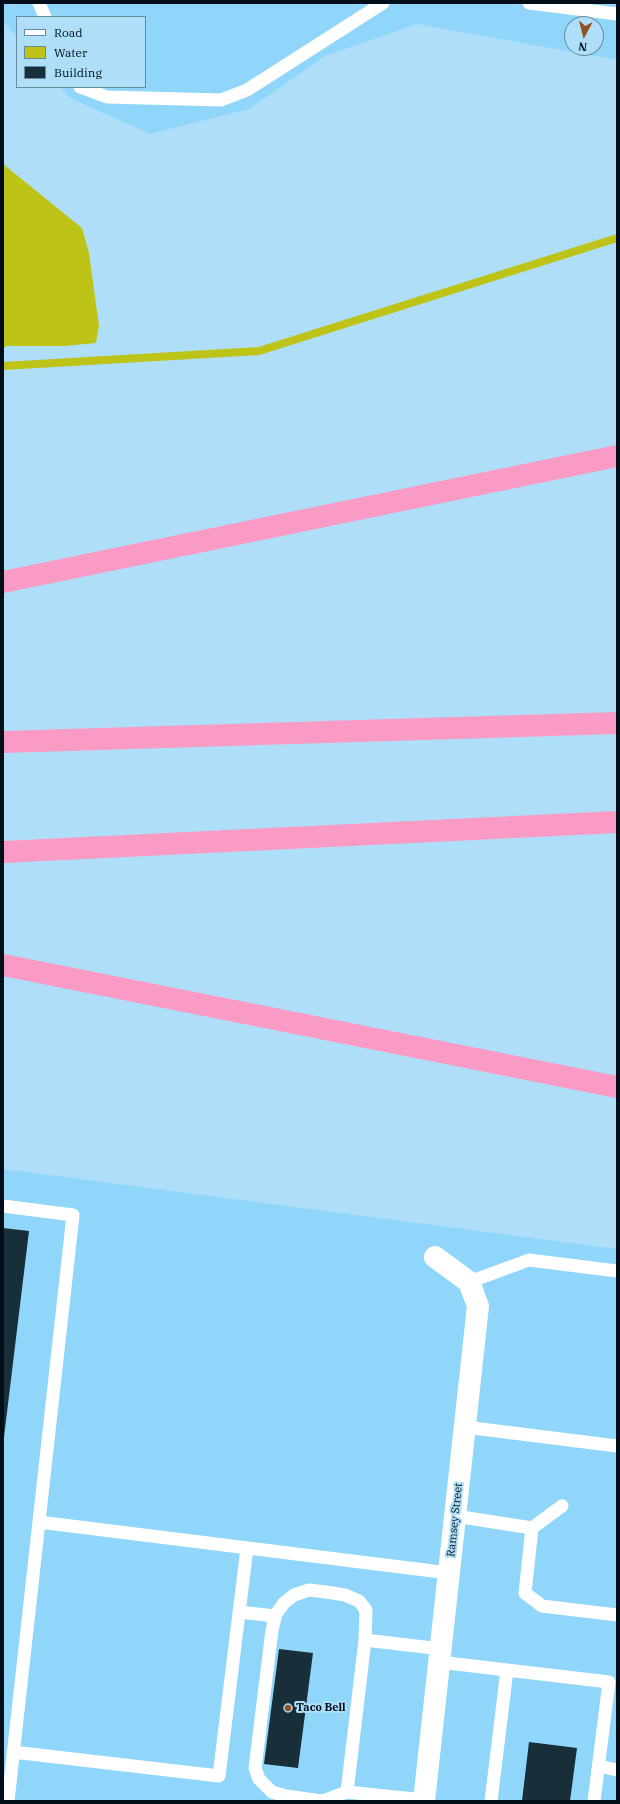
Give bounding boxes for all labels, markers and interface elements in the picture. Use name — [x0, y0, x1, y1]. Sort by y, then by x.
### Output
legend — [16, 16, 146, 88]
north arrow — [564, 16, 604, 56]
text: Road — [54, 25, 83, 40]
text: N — [577, 39, 588, 54]
text: Water — [54, 45, 87, 60]
text: Building — [54, 65, 102, 80]
street label: Ramsey Street — [445, 1482, 465, 1558]
place label: Taco Bell — [296, 1701, 346, 1715]
marker: Taco Bell — [283, 1703, 293, 1713]

